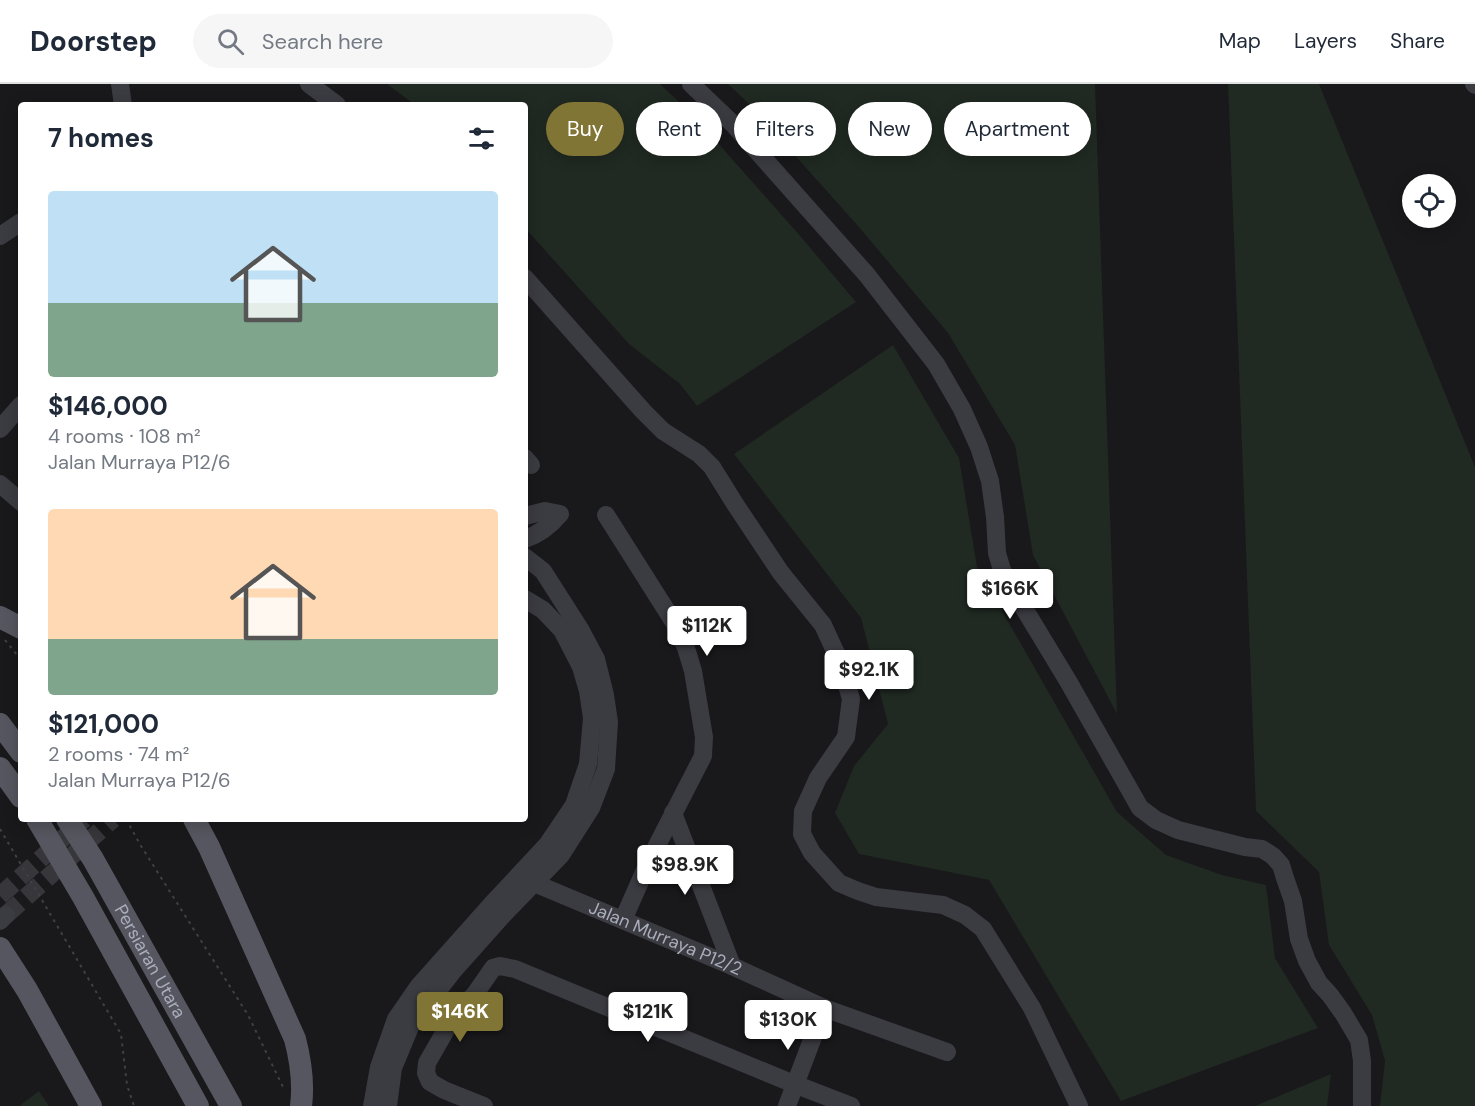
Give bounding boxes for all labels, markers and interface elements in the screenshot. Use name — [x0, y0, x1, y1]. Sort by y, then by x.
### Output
search box — [193, 14, 613, 68]
text: Doorstep — [30, 23, 157, 60]
icon: search — [214, 25, 247, 58]
text: Search here — [262, 27, 383, 56]
text: Map — [1219, 27, 1261, 55]
text: Layers — [1294, 27, 1357, 55]
text: Share — [1390, 27, 1445, 55]
chip: Buy — [546, 102, 624, 156]
chip: Rent — [636, 102, 722, 156]
chip: Filters — [734, 102, 836, 156]
chip: New — [848, 102, 932, 156]
chip: Apartment — [944, 102, 1091, 156]
text: 7 homes — [48, 121, 154, 155]
icon: filters — [465, 122, 498, 155]
map controls — [1402, 174, 1456, 228]
button: locate — [1402, 174, 1456, 228]
icon: home — [219, 230, 327, 338]
text: $146,000 — [48, 389, 168, 423]
text: 4 rooms · 108 m² — [48, 423, 200, 449]
text: Jalan Murraya P12/6 — [48, 449, 231, 475]
icon: home — [219, 548, 327, 656]
pin: $166K — [968, 569, 1052, 620]
text: $166K — [981, 575, 1039, 601]
pin: $112K — [665, 606, 749, 657]
text: $112K — [681, 612, 733, 638]
pin: $92.1K — [820, 650, 918, 701]
text: $92.1K — [839, 656, 899, 682]
text: $121,000 — [48, 707, 159, 741]
text: 2 rooms · 74 m² — [48, 741, 189, 767]
text: Jalan Murraya P12/6 — [48, 767, 231, 793]
pin: $98.9K — [636, 845, 734, 896]
text: $98.9K — [651, 851, 719, 877]
street label: Jalan Murraya P12/2 — [585, 895, 746, 981]
street label: Persiaran Utara — [109, 900, 192, 1023]
pin: $146K — [418, 992, 502, 1043]
pin: $121K — [606, 992, 690, 1043]
text: $146K — [431, 998, 489, 1024]
text: $121K — [622, 998, 674, 1024]
pin: $130K — [746, 1000, 830, 1051]
text: $130K — [759, 1006, 817, 1032]

